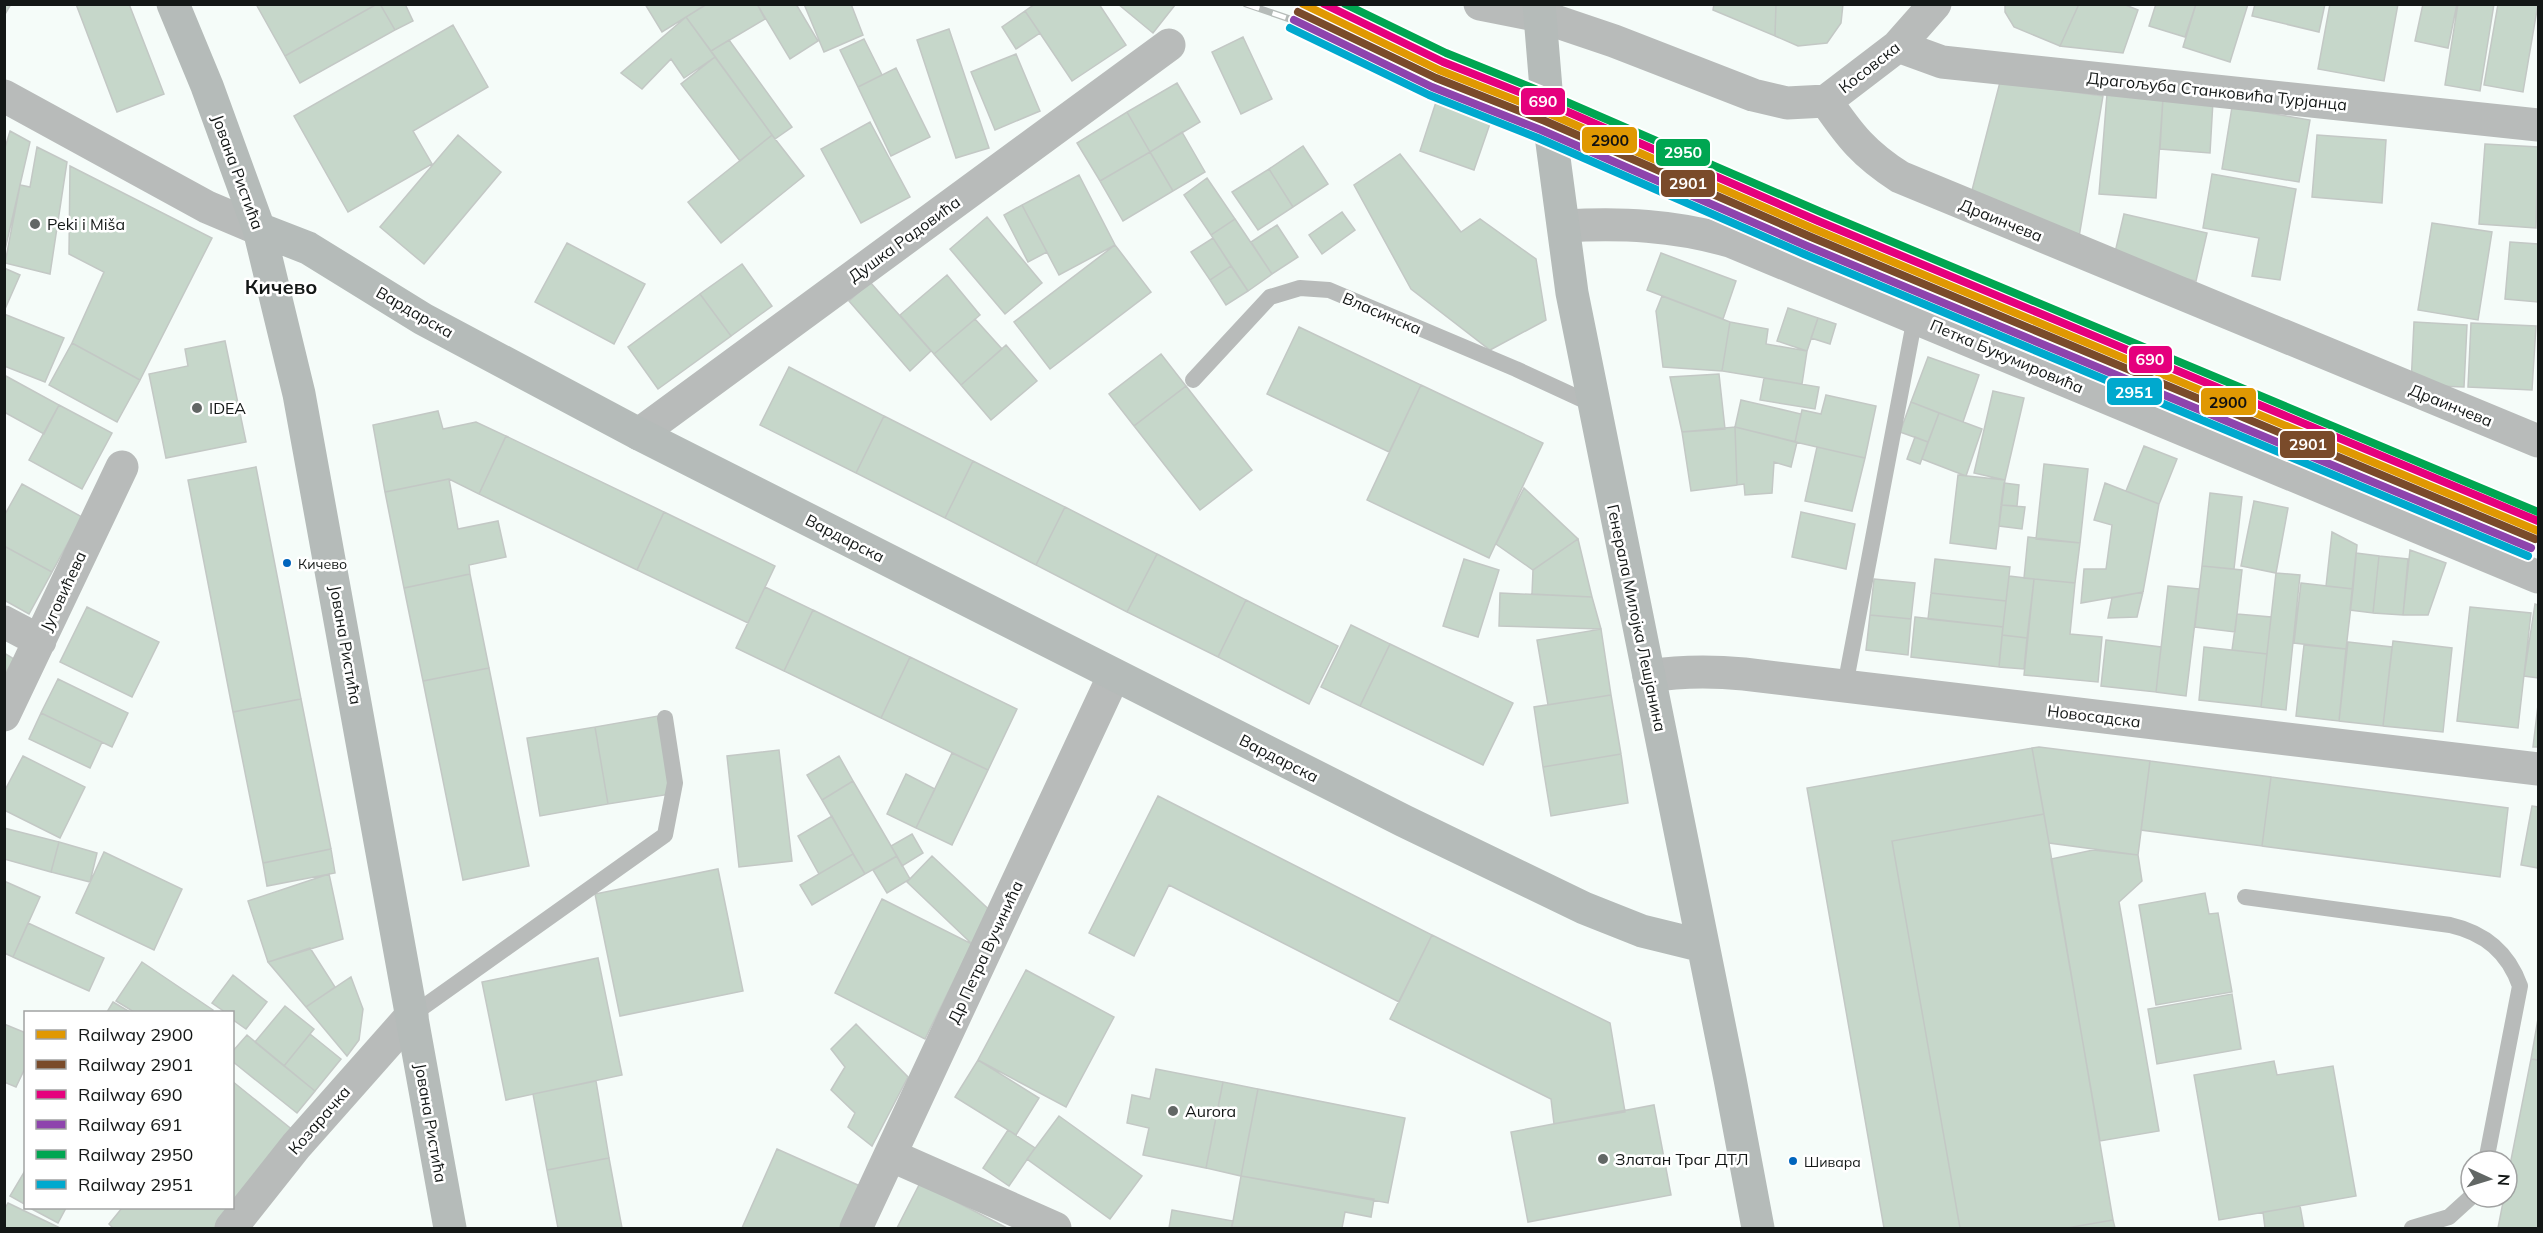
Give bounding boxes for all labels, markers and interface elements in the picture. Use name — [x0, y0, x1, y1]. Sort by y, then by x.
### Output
street label: Косовска — [1834, 37, 1904, 97]
street label: Драгољуба Станковића Турјанца — [2086, 67, 2348, 115]
line badge: 690 — [1520, 87, 1566, 116]
text: 690 — [1529, 91, 1557, 111]
street label: Јована Ристића — [208, 112, 268, 232]
line badge: 2900 — [1581, 126, 1638, 154]
text: 2900 — [1591, 130, 1629, 150]
line badge: 2950 — [1655, 138, 1711, 167]
text: 2950 — [1664, 142, 1702, 162]
line badge: 2901 — [1660, 169, 1716, 198]
text: 2901 — [1669, 173, 1707, 193]
street label: Душка Радовића — [844, 192, 964, 286]
street label: Драинчева — [1956, 194, 2046, 246]
place label: Peki i Miša — [47, 214, 125, 234]
marker: Peki i Miša — [28, 217, 42, 231]
district label: Кичево — [245, 274, 317, 299]
street label: Вардарска — [373, 282, 457, 342]
street label: Власинска — [1340, 287, 1424, 339]
street label: Петка Букумировића — [1927, 315, 2087, 397]
line badge: 690 — [2128, 345, 2173, 374]
text: 690 — [2136, 349, 2164, 369]
line badge: 2951 — [2106, 377, 2163, 406]
street label: Драинчева — [2406, 379, 2496, 431]
text: 2951 — [2115, 382, 2153, 402]
line badge: 2900 — [2200, 387, 2257, 416]
text: 2900 — [2209, 392, 2247, 412]
place label: IDEA — [209, 398, 246, 418]
marker: IDEA — [190, 401, 204, 415]
line badge: 2901 — [2279, 430, 2336, 459]
text: 2901 — [2289, 434, 2327, 454]
street label: Генерала Милојка Лешјанина — [1603, 503, 1671, 733]
street label: Вардарска — [802, 510, 888, 566]
street label: Југовићева — [36, 548, 90, 634]
place label: Кичево — [298, 555, 347, 573]
marker: Кичево — [281, 557, 293, 569]
street label: Јована Ристића — [326, 584, 366, 706]
street label: Новосадска — [2046, 700, 2142, 732]
street label: Вардарска — [1236, 730, 1322, 786]
street label: Др Петра Вучинића — [943, 877, 1027, 1027]
legend — [24, 1011, 234, 1209]
text: Railway 2900 — [78, 1023, 193, 1046]
text: Railway 2901 — [78, 1053, 193, 1076]
street label: Јована Ристића — [411, 1062, 451, 1184]
street label: Козарачка — [284, 1082, 354, 1158]
text: Railway 690 — [78, 1083, 183, 1106]
place label: Aurora — [1185, 1101, 1236, 1121]
marker: Aurora — [1166, 1104, 1180, 1118]
text: Railway 691 — [78, 1113, 183, 1136]
text: Railway 2950 — [78, 1143, 193, 1166]
place label: Златан Траг ДТЛ — [1615, 1149, 1748, 1169]
north arrow — [2459, 1149, 2519, 1209]
marker: Златан Траг ДТЛ — [1596, 1152, 1610, 1166]
place label: Шивара — [1804, 1153, 1861, 1171]
marker: Шивара — [1787, 1155, 1799, 1167]
text: Railway 2951 — [78, 1173, 193, 1196]
text: N — [2494, 1173, 2514, 1187]

